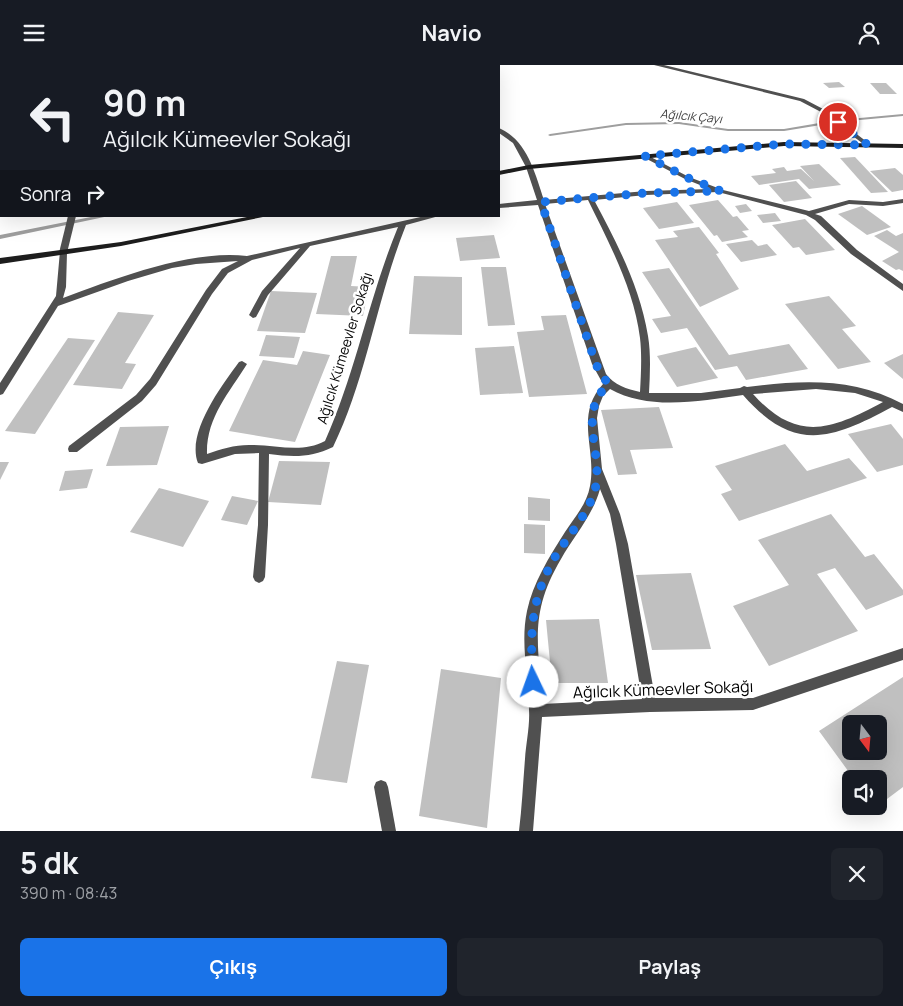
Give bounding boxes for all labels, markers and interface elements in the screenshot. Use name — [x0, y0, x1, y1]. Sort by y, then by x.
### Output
text: Navio — [422, 18, 481, 48]
icon: menu — [20, 19, 48, 47]
icon: person — [855, 19, 883, 47]
text: 90 m — [103, 79, 186, 127]
icon: left — [20, 85, 85, 150]
pin — [817, 101, 859, 143]
water label: Ağılcık Çayı — [659, 105, 724, 127]
icon: arrive — [824, 108, 852, 136]
text: Ağılcık Kümeevler Sokağı — [103, 124, 351, 154]
icon: right — [81, 180, 109, 208]
text: Sonra — [20, 181, 71, 207]
street label: Ağılcık Kümeevler Sokağı — [312, 270, 376, 426]
position arrow — [506, 655, 558, 707]
street label: Ağılcık Kümeevler Sokağı — [572, 675, 754, 703]
north arrow — [842, 715, 888, 760]
map controls — [842, 715, 887, 815]
button: sound — [842, 770, 887, 815]
text: 5 dk — [20, 842, 78, 883]
button: close — [831, 848, 883, 900]
text: 390 m · 08:43 — [20, 882, 117, 904]
button: Çıkış — [20, 938, 447, 996]
button: Paylaş — [457, 938, 883, 996]

